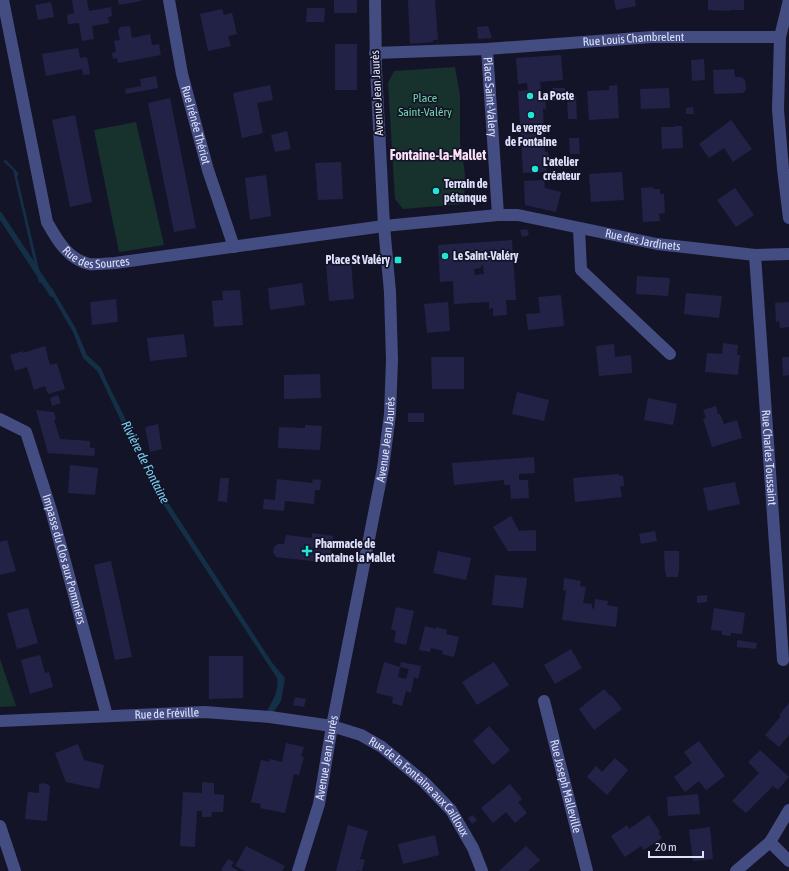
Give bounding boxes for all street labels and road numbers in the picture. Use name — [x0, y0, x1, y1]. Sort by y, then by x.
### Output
street label: Rue Louis Chambrelent — [582, 30, 685, 49]
street label: Avenue Jean Jaurès — [368, 50, 386, 136]
street label: Place Saint-Valery — [481, 56, 500, 137]
street label: Rue Irénée Thériot — [178, 84, 213, 166]
street label: Rue des Jardinets — [604, 226, 681, 254]
street label: Rue des Sources — [59, 244, 130, 271]
street label: Avenue Jean Jaurès — [373, 397, 398, 483]
street label: Rue Charles Toussaint — [759, 409, 779, 506]
street label: Impasse du Clos aux Pommiers — [39, 492, 89, 626]
street label: Rue de Fréville — [134, 705, 199, 722]
street label: Avenue Jean Jaurès — [313, 714, 341, 801]
street label: Rue de la Fontaine aux Cailloux — [366, 734, 472, 839]
street label: Rue Joseph Malleville — [547, 738, 584, 835]

